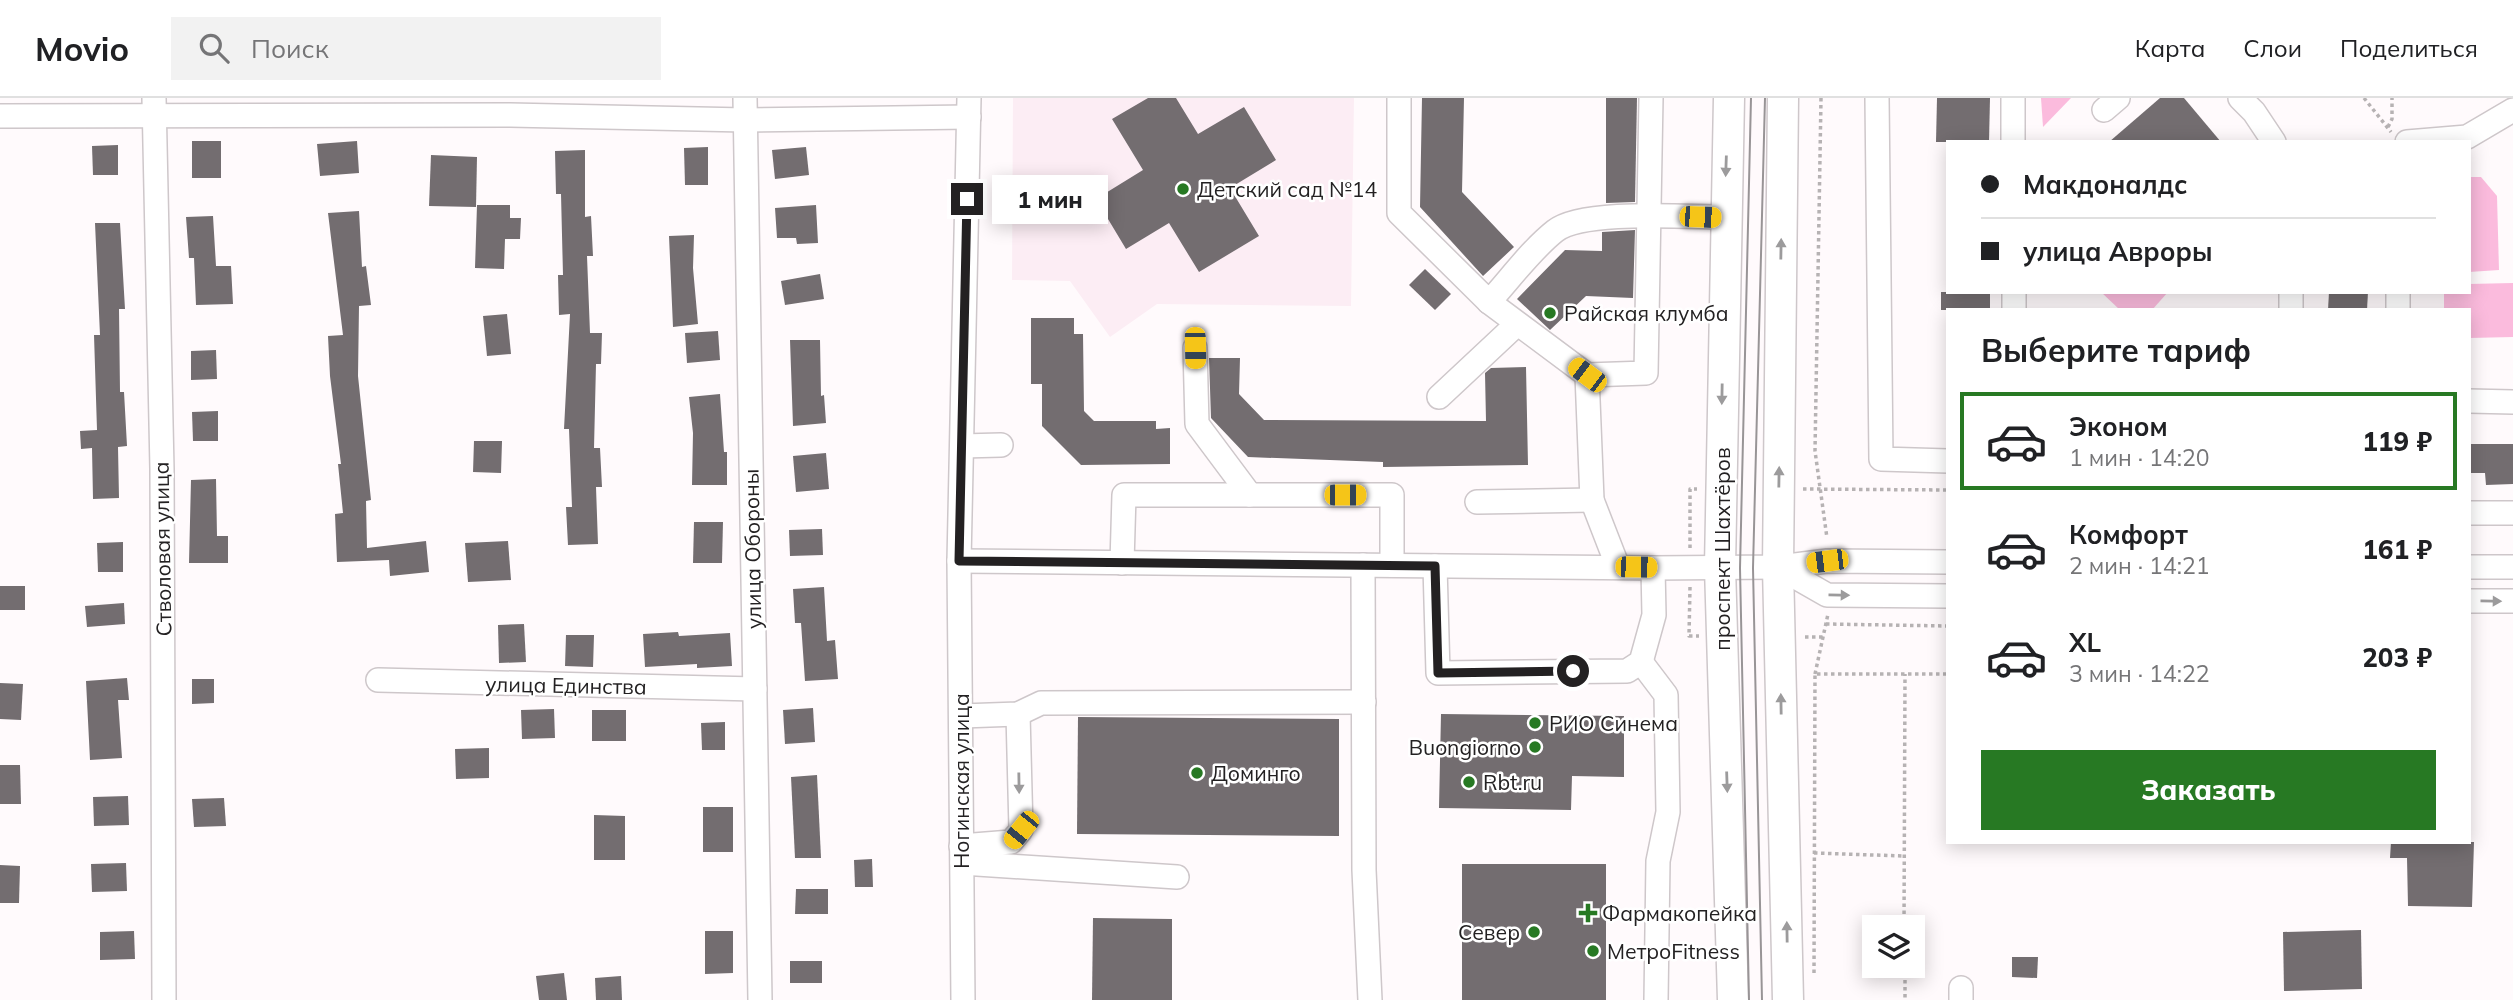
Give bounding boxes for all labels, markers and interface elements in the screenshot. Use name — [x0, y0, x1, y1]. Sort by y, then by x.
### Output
search box — [171, 17, 661, 80]
text: Movio — [35, 28, 129, 69]
icon: search — [195, 29, 233, 67]
text: Поиск — [251, 32, 329, 65]
text: Карта — [2135, 33, 2205, 63]
text: Слои — [2243, 33, 2302, 63]
text: Поделиться — [2340, 33, 2478, 63]
one-way arrow — [1721, 155, 1732, 177]
text: Макдоналдс — [2023, 168, 2187, 201]
callout: 1 мин — [992, 174, 1107, 224]
place label: Детский сад №14 — [1197, 176, 1377, 202]
marker: Детский сад №14 — [1175, 181, 1191, 197]
route end — [951, 183, 983, 215]
text: 1 мин — [1017, 185, 1083, 214]
car — [1679, 206, 1722, 228]
text: улица Авроры — [2023, 235, 2212, 268]
one-way arrow — [1775, 238, 1787, 260]
place label: Райская клумба — [1564, 300, 1729, 326]
marker: Райская клумба — [1542, 305, 1558, 321]
car — [1185, 327, 1206, 369]
text: Выберите тариф — [1981, 330, 2251, 370]
car — [1564, 354, 1611, 396]
one-way arrow — [1717, 383, 1728, 405]
icon: car — [1985, 410, 2048, 473]
text: Эконом — [2069, 410, 2168, 443]
text: 119 ₽ — [2362, 425, 2432, 458]
text: 1 мин · 14:20 — [2069, 443, 2209, 472]
street label: проспект Шахтёров — [1709, 447, 1735, 651]
street label: Стволовая улица — [147, 461, 177, 637]
one-way arrow — [1773, 466, 1784, 488]
street label: улица Обороны — [738, 469, 766, 629]
car — [1325, 485, 1367, 506]
icon: car — [1985, 518, 2048, 581]
text: Комфорт — [2069, 518, 2188, 551]
text: 161 ₽ — [2362, 533, 2432, 566]
car — [1805, 548, 1850, 574]
text: 2 мин · 14:21 — [2069, 551, 2209, 580]
car — [1615, 556, 1658, 578]
one-way arrow — [1828, 589, 1850, 601]
one-way arrow — [2480, 595, 2502, 607]
icon: car — [1985, 626, 2048, 689]
text: XL — [2069, 626, 2101, 659]
text: 203 ₽ — [2362, 641, 2432, 674]
route start — [1557, 655, 1589, 687]
text: 3 мин · 14:22 — [2069, 659, 2209, 688]
street label: улица Единства — [485, 671, 647, 699]
street label: Ногинская улица — [948, 693, 974, 869]
one-way arrow — [1775, 693, 1787, 715]
place label: РИО Синема — [1549, 710, 1678, 736]
marker: РИО Синема — [1527, 715, 1543, 731]
place label: Buongiorno — [1409, 734, 1521, 760]
marker: Buongiorno — [1527, 739, 1543, 755]
button: Заказать — [1981, 750, 2436, 830]
place label: Доминго — [1211, 760, 1301, 786]
marker: Доминго — [1189, 765, 1205, 781]
place label: Rbt.ru — [1483, 769, 1542, 795]
one-way arrow — [1014, 772, 1025, 794]
one-way arrow — [1721, 772, 1732, 794]
marker: Rbt.ru — [1461, 774, 1477, 790]
car — [1000, 807, 1043, 853]
place label: Фармакопейка — [1602, 900, 1757, 926]
marker: Фармакопейка — [1580, 905, 1596, 921]
map controls — [1862, 915, 1925, 978]
button: layers — [1862, 915, 1925, 978]
place label: Север — [1458, 919, 1520, 945]
one-way arrow — [1781, 921, 1792, 943]
marker: Север — [1526, 924, 1542, 940]
place label: МетроFitness — [1607, 938, 1740, 964]
marker: МетроFitness — [1585, 943, 1601, 959]

